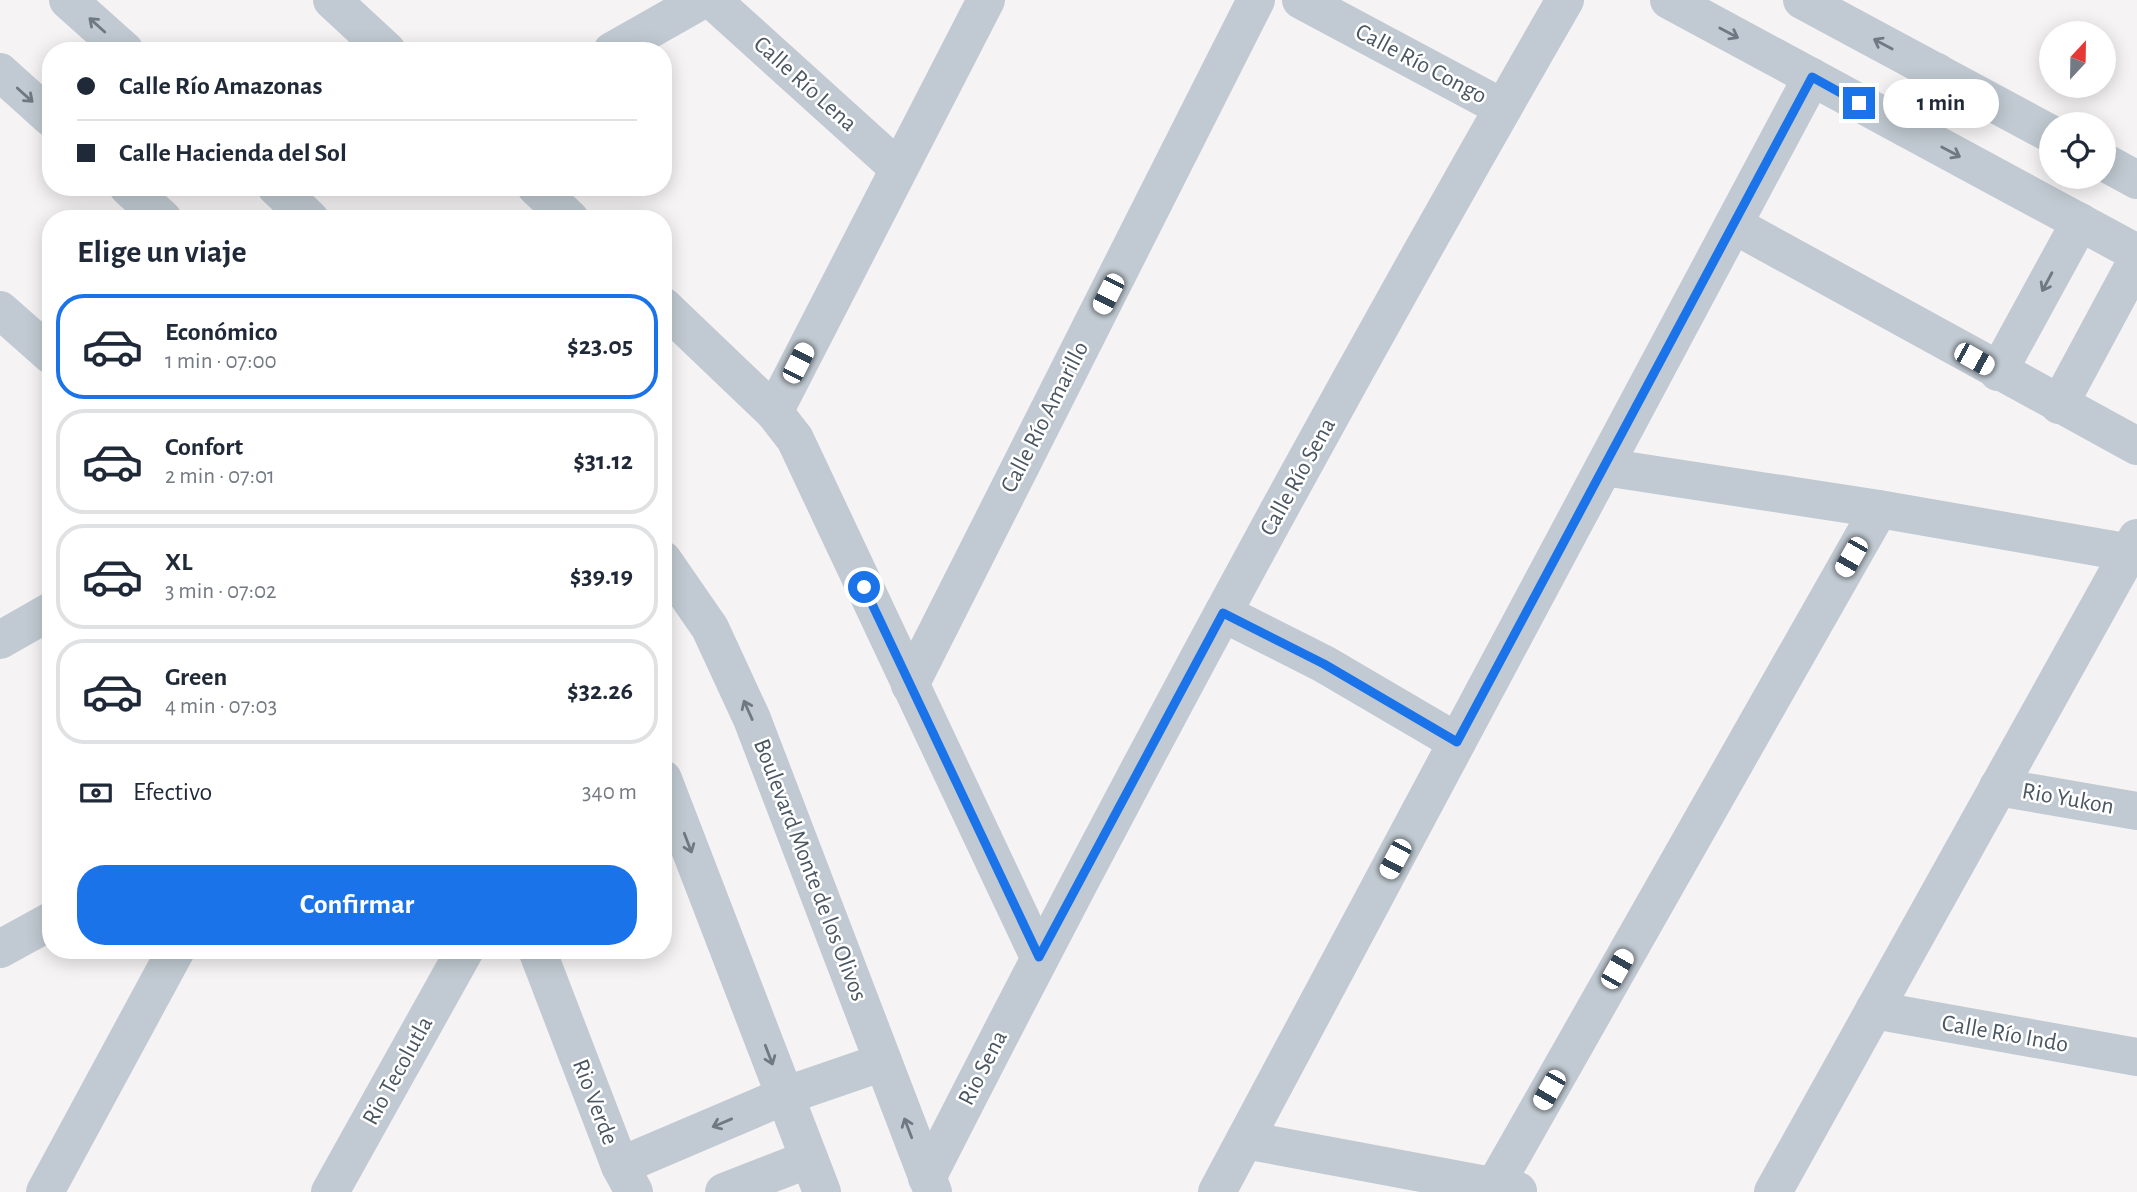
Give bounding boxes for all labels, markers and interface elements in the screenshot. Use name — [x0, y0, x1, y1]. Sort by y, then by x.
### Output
one-way arrow — [88, 18, 106, 34]
street label: Calle Río Congo — [1351, 19, 1491, 109]
north arrow — [2039, 21, 2116, 98]
map controls — [2039, 21, 2116, 189]
one-way arrow — [1718, 26, 1739, 40]
street label: Calle Río Lena — [749, 32, 861, 136]
one-way arrow — [1873, 37, 1894, 50]
text: Calle Río Amazonas — [119, 73, 322, 99]
callout: 1 min — [1884, 78, 1999, 128]
one-way arrow — [16, 87, 34, 103]
route end — [1843, 87, 1875, 119]
text: 1 min — [1917, 92, 1965, 115]
button: locate — [2039, 112, 2116, 189]
text: Calle Hacienda del Sol — [119, 140, 347, 166]
one-way arrow — [1940, 145, 1960, 159]
text: Elige un viaje — [77, 236, 247, 268]
car — [1090, 271, 1127, 317]
one-way arrow — [2040, 271, 2053, 292]
icon: car — [81, 315, 144, 378]
text: Económico — [165, 319, 278, 345]
text: $23.05 — [567, 333, 633, 359]
street label: Calle Río Amarillo — [997, 338, 1093, 496]
car — [780, 340, 817, 386]
car — [1951, 340, 1998, 378]
text: 1 min · 07:00 — [165, 350, 277, 373]
street label: Calle Río Sena — [1256, 414, 1340, 540]
icon: car — [81, 430, 144, 493]
text: Confort — [165, 434, 243, 460]
text: $31.12 — [573, 448, 633, 474]
text: 2 min · 07:01 — [165, 465, 275, 488]
car — [1832, 534, 1871, 580]
icon: car — [81, 545, 144, 608]
text: XL — [165, 549, 192, 575]
text: $39.19 — [570, 563, 633, 589]
route start — [848, 571, 880, 603]
text: 3 min · 07:02 — [165, 580, 277, 603]
icon: car — [81, 660, 144, 723]
text: Green — [165, 664, 227, 690]
text: $32.26 — [567, 678, 633, 704]
text: 4 min · 07:03 — [165, 695, 277, 718]
one-way arrow — [741, 700, 754, 721]
street label: Boulevard Monte de los Olivos — [749, 736, 871, 1004]
icon: cash — [77, 774, 115, 812]
text: Efectivo — [133, 779, 212, 805]
street label: Rio Yukon — [2020, 779, 2116, 819]
text: 340 m — [582, 781, 637, 804]
one-way arrow — [682, 831, 695, 853]
car — [1376, 836, 1415, 882]
button: Confirmar — [77, 865, 637, 945]
car — [1598, 946, 1637, 992]
street label: Calle Río Indo — [1940, 1011, 2070, 1057]
street label: Rio Tecolutla — [358, 1013, 438, 1129]
street label: Rio Sena — [954, 1027, 1012, 1109]
one-way arrow — [763, 1044, 776, 1066]
street label: Rio Verde — [568, 1056, 622, 1148]
car — [1530, 1067, 1569, 1113]
one-way arrow — [711, 1117, 733, 1130]
one-way arrow — [901, 1118, 914, 1140]

